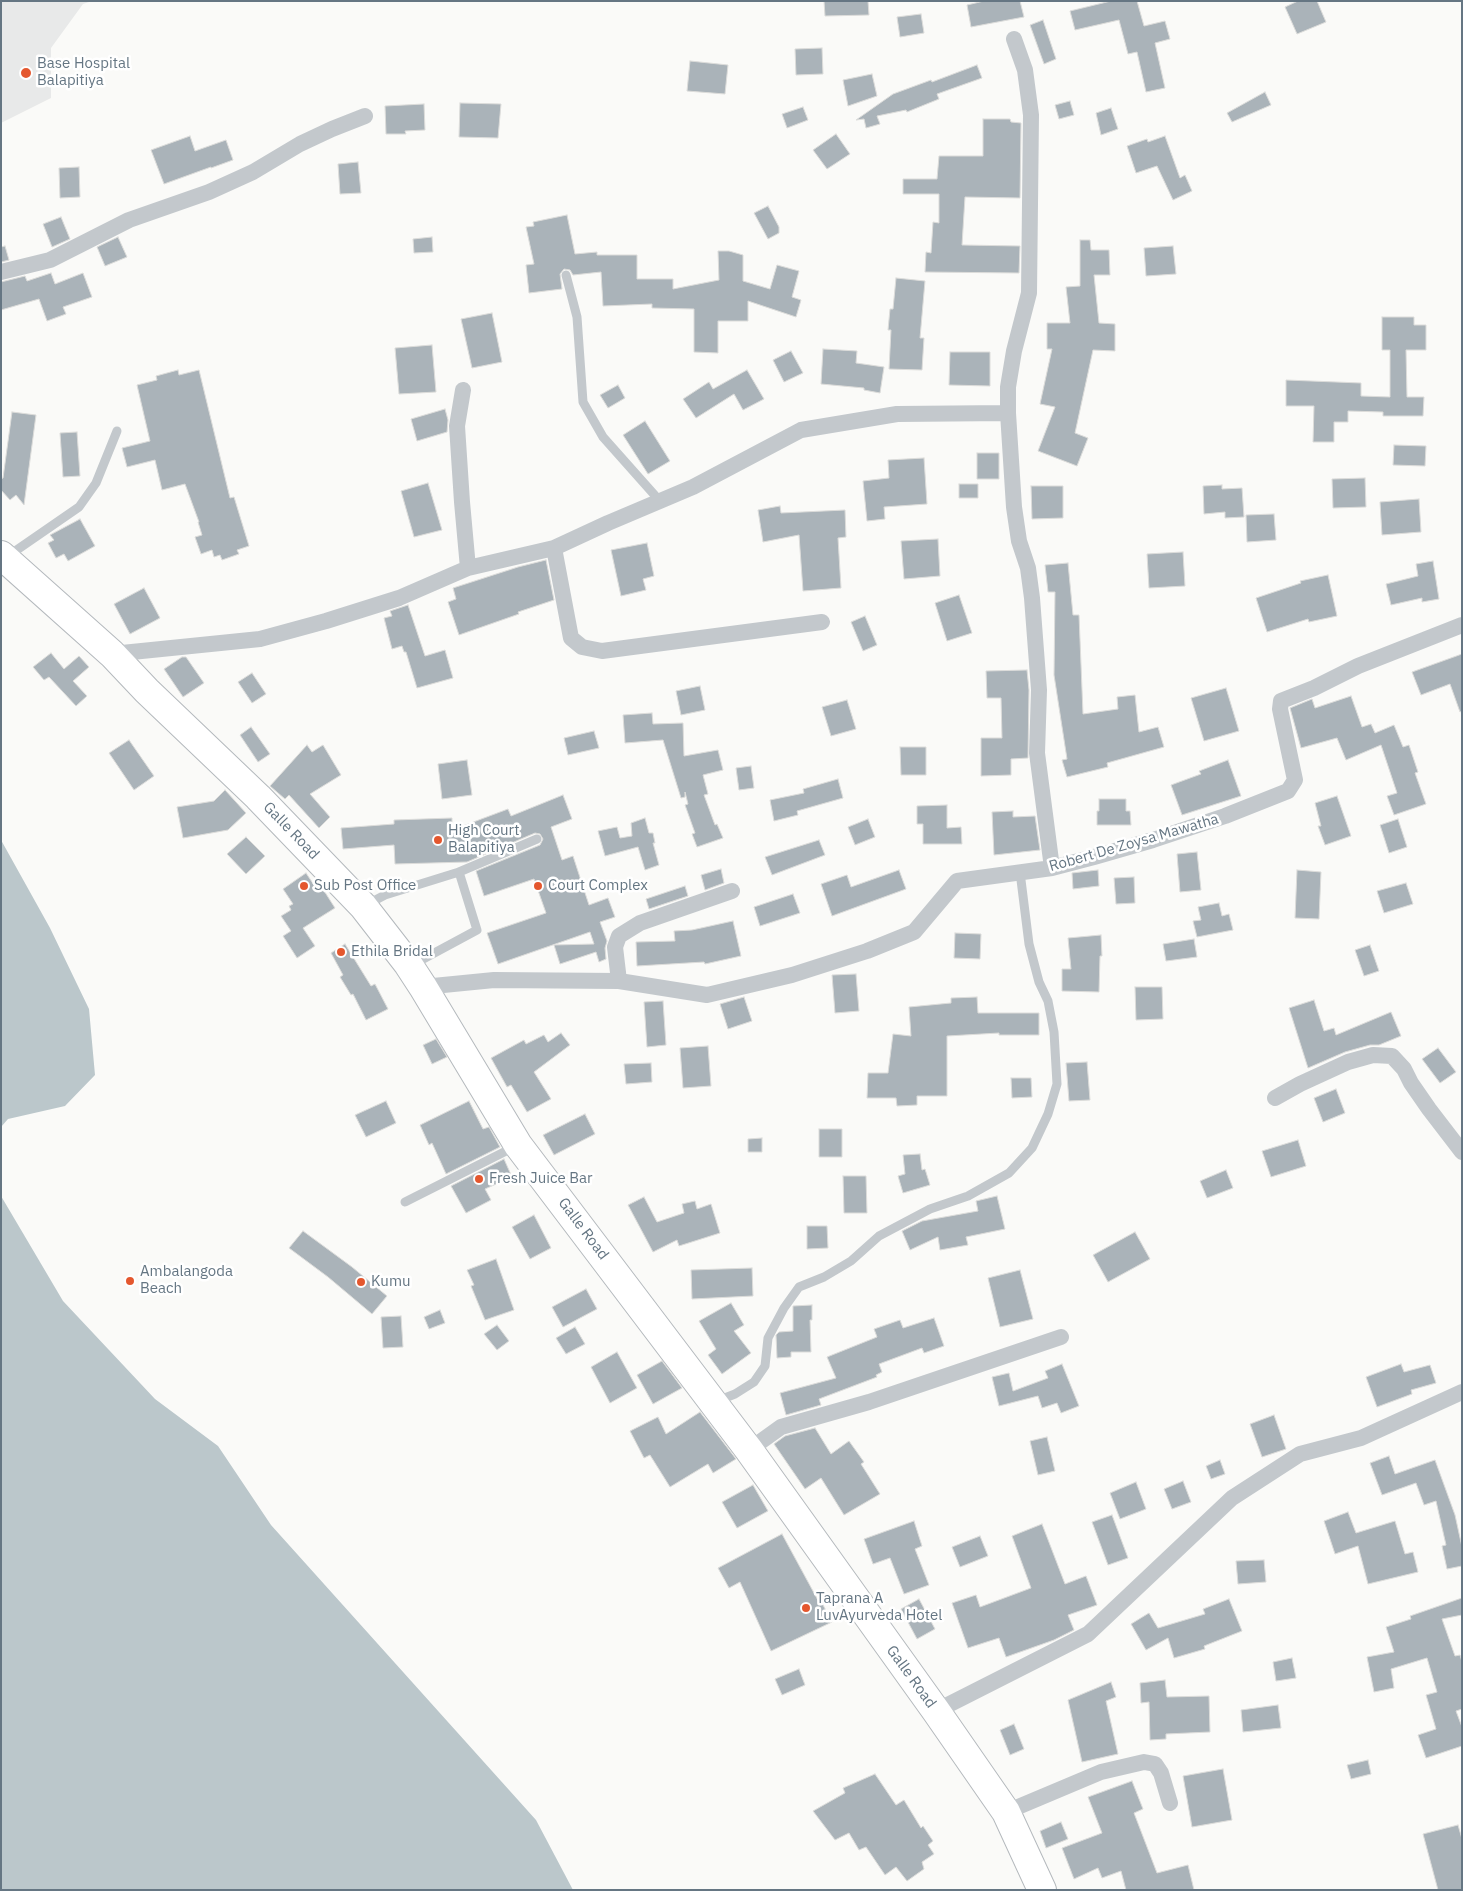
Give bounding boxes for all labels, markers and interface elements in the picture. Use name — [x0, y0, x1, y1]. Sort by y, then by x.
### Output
place label: Base Hospital Balapitiya — [37, 55, 130, 90]
marker: Base Hospital Balapitiya — [19, 66, 33, 80]
street label: Galle Road — [259, 799, 323, 863]
street label: Robert De Zoysa Mawatha — [1047, 810, 1221, 876]
place label: High Court Balapitiya — [448, 822, 519, 857]
marker: High Court Balapitiya — [432, 834, 444, 846]
place label: Sub Post Office — [314, 877, 416, 895]
place label: Court Complex — [548, 877, 648, 895]
marker: Sub Post Office — [298, 880, 310, 892]
marker: Court Complex — [532, 880, 544, 892]
place label: Ethila Bridal — [351, 943, 433, 961]
marker: Ethila Bridal — [335, 946, 347, 958]
place label: Fresh Juice Bar — [489, 1170, 593, 1188]
marker: Fresh Juice Bar — [473, 1173, 485, 1185]
street label: Galle Road — [554, 1195, 612, 1263]
place label: Ambalangoda Beach — [140, 1263, 233, 1298]
place label: Kumu — [371, 1273, 410, 1291]
marker: Ambalangoda Beach — [124, 1275, 136, 1287]
marker: Kumu — [355, 1276, 367, 1288]
place label: Taprana A LuvAyurveda Hotel — [816, 1590, 942, 1625]
marker: Taprana A LuvAyurveda Hotel — [800, 1602, 812, 1614]
street label: Galle Road — [882, 1642, 940, 1712]

